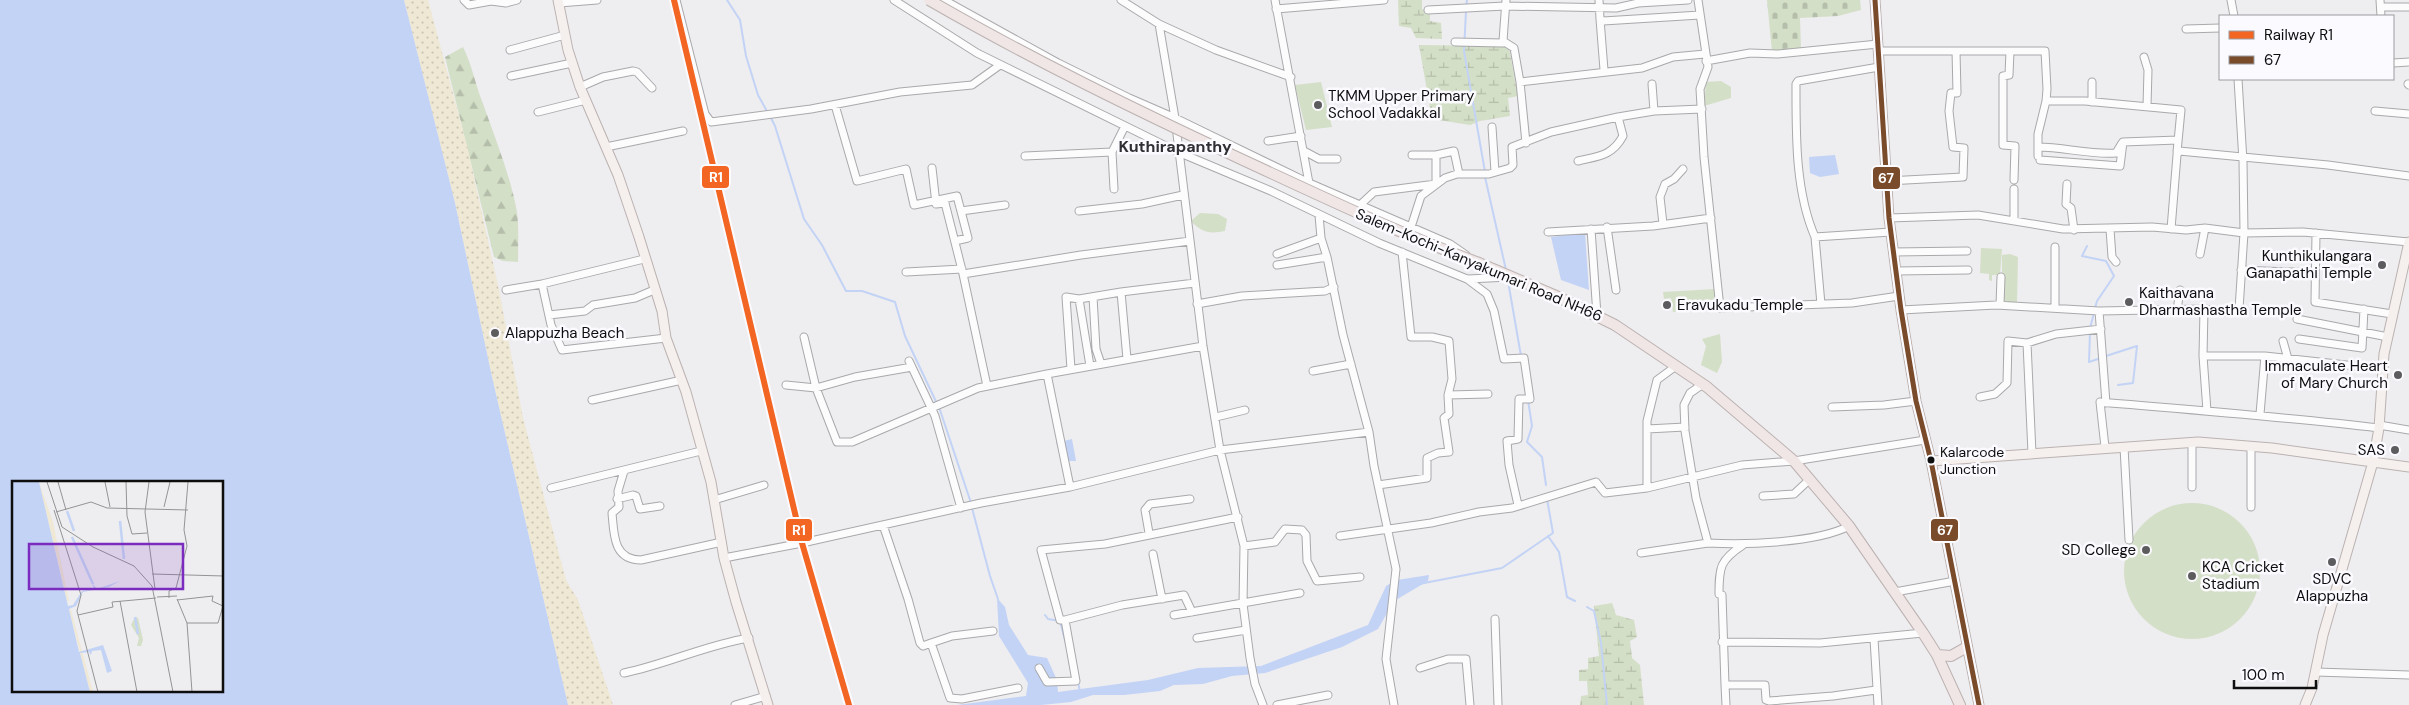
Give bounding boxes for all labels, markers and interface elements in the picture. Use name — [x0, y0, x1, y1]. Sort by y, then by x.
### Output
legend — [2219, 15, 2394, 80]
text: Railway R1 — [2264, 25, 2333, 45]
text: 67 — [2264, 50, 2281, 70]
place label: TKMM Upper Primary School Vadakkal — [1328, 86, 1475, 123]
marker: TKMM Upper Primary School Vadakkal — [1312, 99, 1324, 111]
district label: Kuthirapanthy — [1118, 136, 1232, 157]
line badge: R1 — [701, 165, 730, 189]
line badge: 67 — [1872, 166, 1901, 190]
text: R1 — [709, 168, 723, 186]
text: 67 — [1878, 169, 1895, 187]
street label: Salem-Kochi-Kanyakumari Road NH66 — [1352, 204, 1606, 326]
place label: Kunthikulangara Ganapathi Temple — [2246, 246, 2372, 283]
marker: Kunthikulangara Ganapathi Temple — [2376, 259, 2388, 271]
place label: Kaithavana Dharmashastha Temple — [2139, 283, 2302, 320]
place label: Eravukadu Temple — [1677, 295, 1803, 315]
marker: Kaithavana Dharmashastha Temple — [2123, 296, 2135, 308]
marker: Eravukadu Temple — [1661, 299, 1673, 311]
place label: Alappuzha Beach — [505, 323, 624, 343]
marker: Alappuzha Beach — [489, 327, 501, 339]
place label: Immaculate Heart of Mary Church — [2265, 356, 2388, 393]
marker: Immaculate Heart of Mary Church — [2392, 369, 2404, 381]
place label: SAS — [2358, 440, 2385, 460]
place label: Kalarcode Junction — [1940, 443, 2004, 478]
marker: SAS — [2389, 444, 2401, 456]
marker: Kalarcode Junction — [1926, 455, 1936, 465]
inset map — [12, 481, 224, 692]
line badge: R1 — [785, 518, 813, 542]
line badge: 67 — [1930, 518, 1959, 542]
text: R1 — [792, 521, 806, 539]
text: 67 — [1937, 521, 1954, 539]
place label: SD College — [2062, 540, 2136, 560]
marker: SD College — [2140, 544, 2152, 556]
marker: SDVC Alappuzha — [2326, 556, 2338, 568]
place label: KCA Cricket Stadium — [2202, 557, 2284, 594]
place label: SDVC Alappuzha — [2296, 569, 2368, 606]
marker: KCA Cricket Stadium — [2186, 570, 2198, 582]
scale bar — [2234, 658, 2316, 690]
text: 100 m — [2242, 665, 2285, 685]

